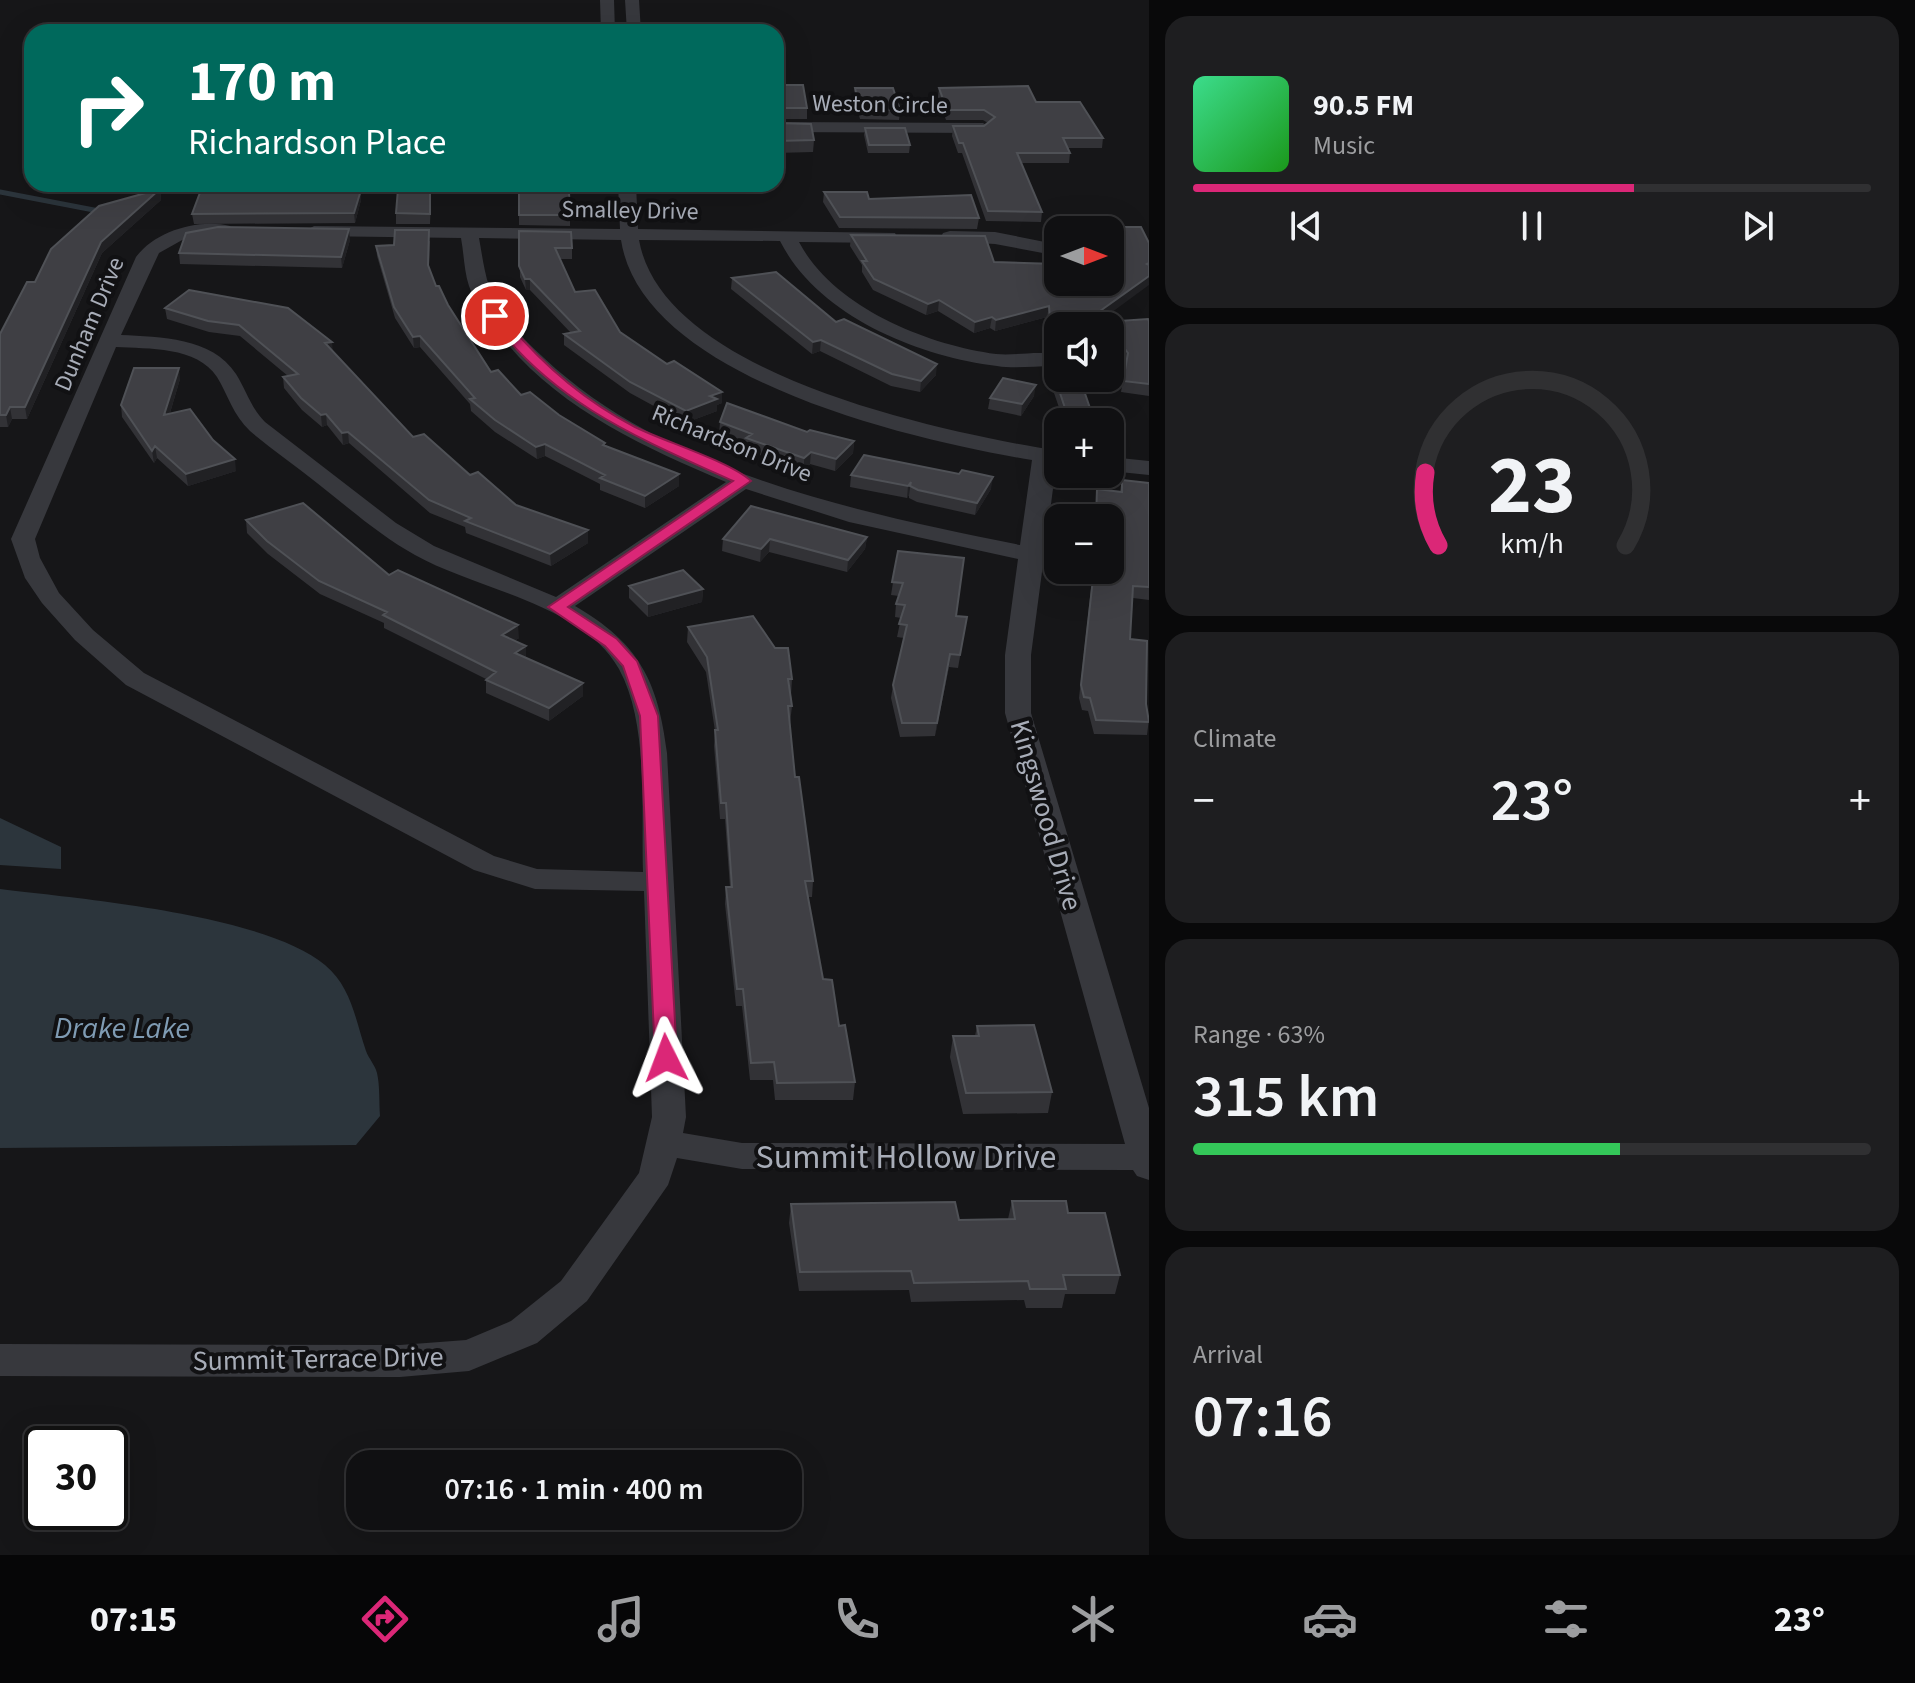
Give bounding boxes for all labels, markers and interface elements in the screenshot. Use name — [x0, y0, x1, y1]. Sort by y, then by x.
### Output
text: 170 m — [188, 43, 336, 122]
icon: right — [56, 56, 160, 160]
text: 90.5 FM — [1313, 84, 1414, 127]
street label: Weston Circle — [812, 86, 948, 123]
text: Richardson Place — [188, 117, 446, 168]
text: Music — [1313, 127, 1375, 164]
street label: Smalley Drive — [561, 192, 699, 229]
icon: previous — [1284, 204, 1328, 248]
icon: pause — [1510, 204, 1554, 248]
icon: next — [1736, 204, 1780, 248]
north arrow — [1044, 216, 1124, 296]
map controls — [1044, 216, 1124, 584]
street label: Dunham Drive — [45, 252, 133, 397]
pin — [461, 282, 529, 350]
icon: arrive — [473, 294, 517, 338]
button: sound — [1044, 312, 1124, 392]
street label: Richardson Drive — [646, 395, 817, 492]
button: + — [1044, 408, 1124, 488]
text: 23 — [1488, 426, 1576, 544]
button: − — [1044, 504, 1124, 584]
text: km/h — [1500, 524, 1564, 564]
street label: Kingswood Drive — [1000, 715, 1092, 915]
text: Climate — [1193, 720, 1277, 757]
text: 23° — [1491, 759, 1573, 844]
text: − — [1193, 770, 1215, 833]
text: + — [1849, 770, 1871, 833]
water label: Drake Lake — [54, 1007, 190, 1050]
position arrow — [624, 1016, 708, 1100]
text: Range · 63% — [1193, 1016, 1325, 1053]
text: 315 km — [1193, 1055, 1379, 1140]
street label: Summit Hollow Drive — [756, 1133, 1056, 1182]
text: Arrival — [1193, 1336, 1263, 1373]
street label: Summit Terrace Drive — [192, 1337, 444, 1381]
text: 07:16 — [1193, 1375, 1333, 1460]
speed limit sign: 30 — [24, 1426, 128, 1530]
text: 07:16 · 1 min · 400 m — [444, 1468, 704, 1511]
icon: directions — [357, 1591, 413, 1647]
icon: music — [593, 1591, 649, 1647]
icon: phone — [829, 1591, 885, 1647]
icon: climate — [1065, 1591, 1121, 1647]
icon: car — [1302, 1591, 1358, 1647]
icon: filters — [1538, 1591, 1594, 1647]
text: 07:15 — [90, 1594, 177, 1645]
text: 23° — [1774, 1594, 1825, 1645]

